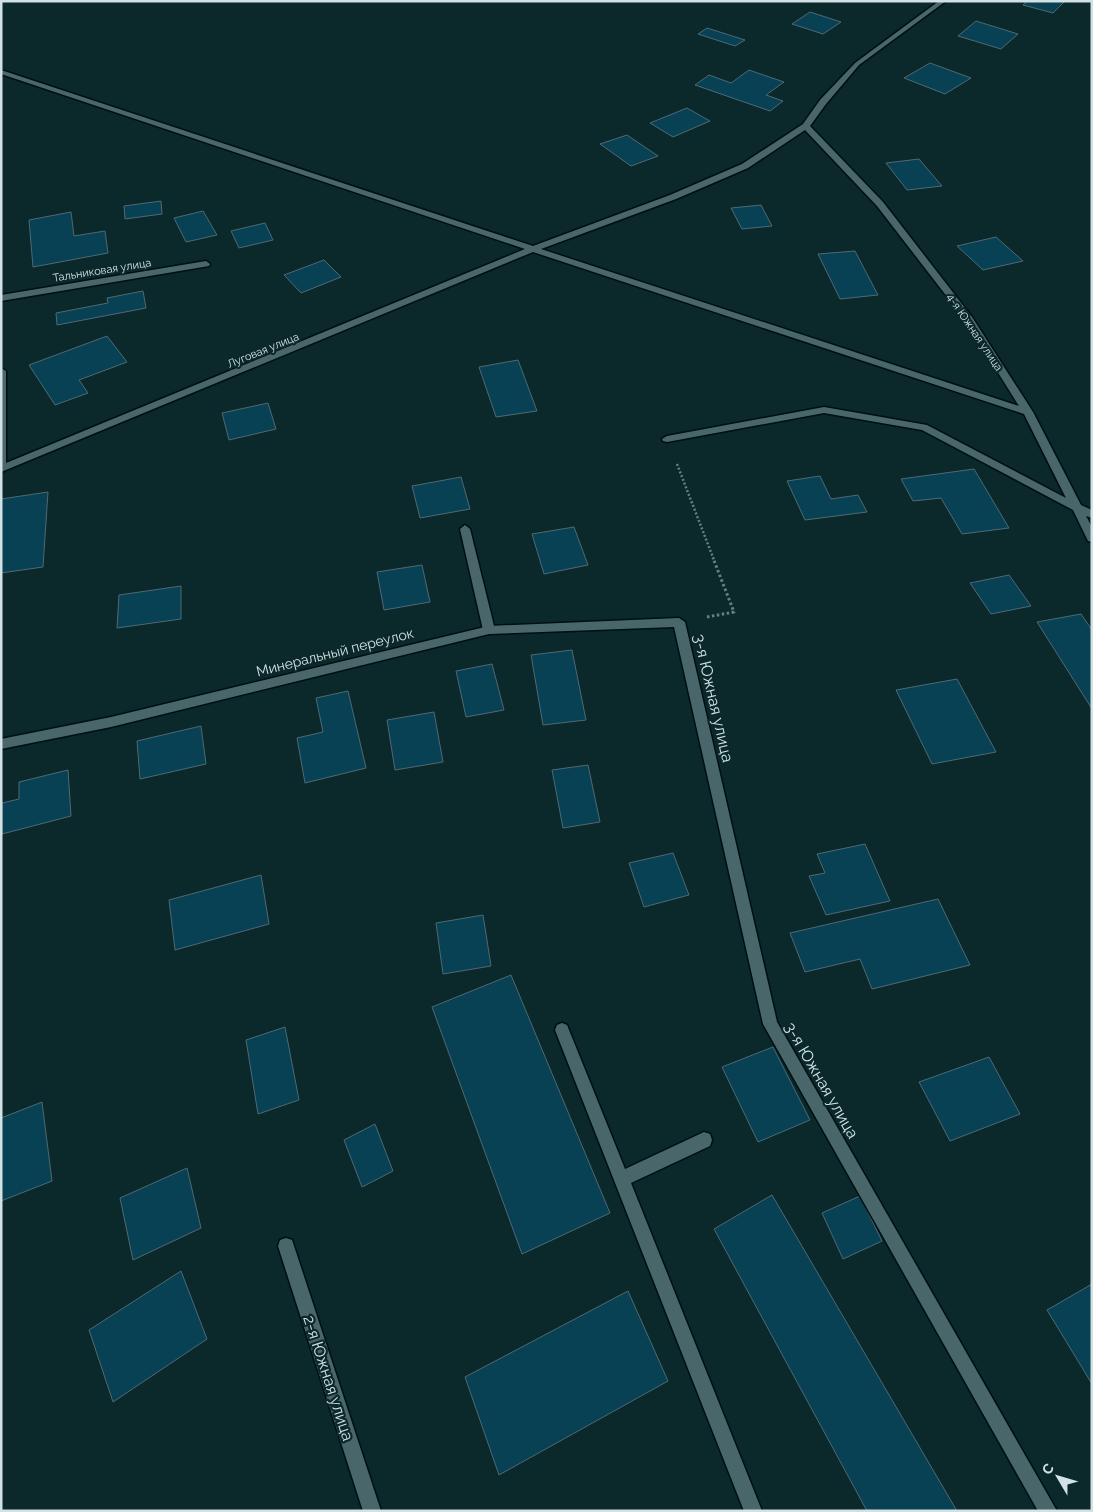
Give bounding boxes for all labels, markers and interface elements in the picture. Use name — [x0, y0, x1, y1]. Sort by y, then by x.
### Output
street label: Тальниковая улица — [52, 256, 152, 285]
street label: 4-я Южная улица — [944, 291, 1005, 373]
street label: Луговая улица — [225, 330, 301, 371]
street label: Минеральный переулок — [255, 625, 415, 679]
street label: 3-я Южная улица — [689, 632, 738, 764]
street label: 3-я Южная улица — [781, 1019, 863, 1142]
street label: 2-я Южная улица — [299, 1313, 358, 1443]
north arrow — [1033, 1452, 1083, 1502]
text: С — [1038, 1460, 1057, 1478]

